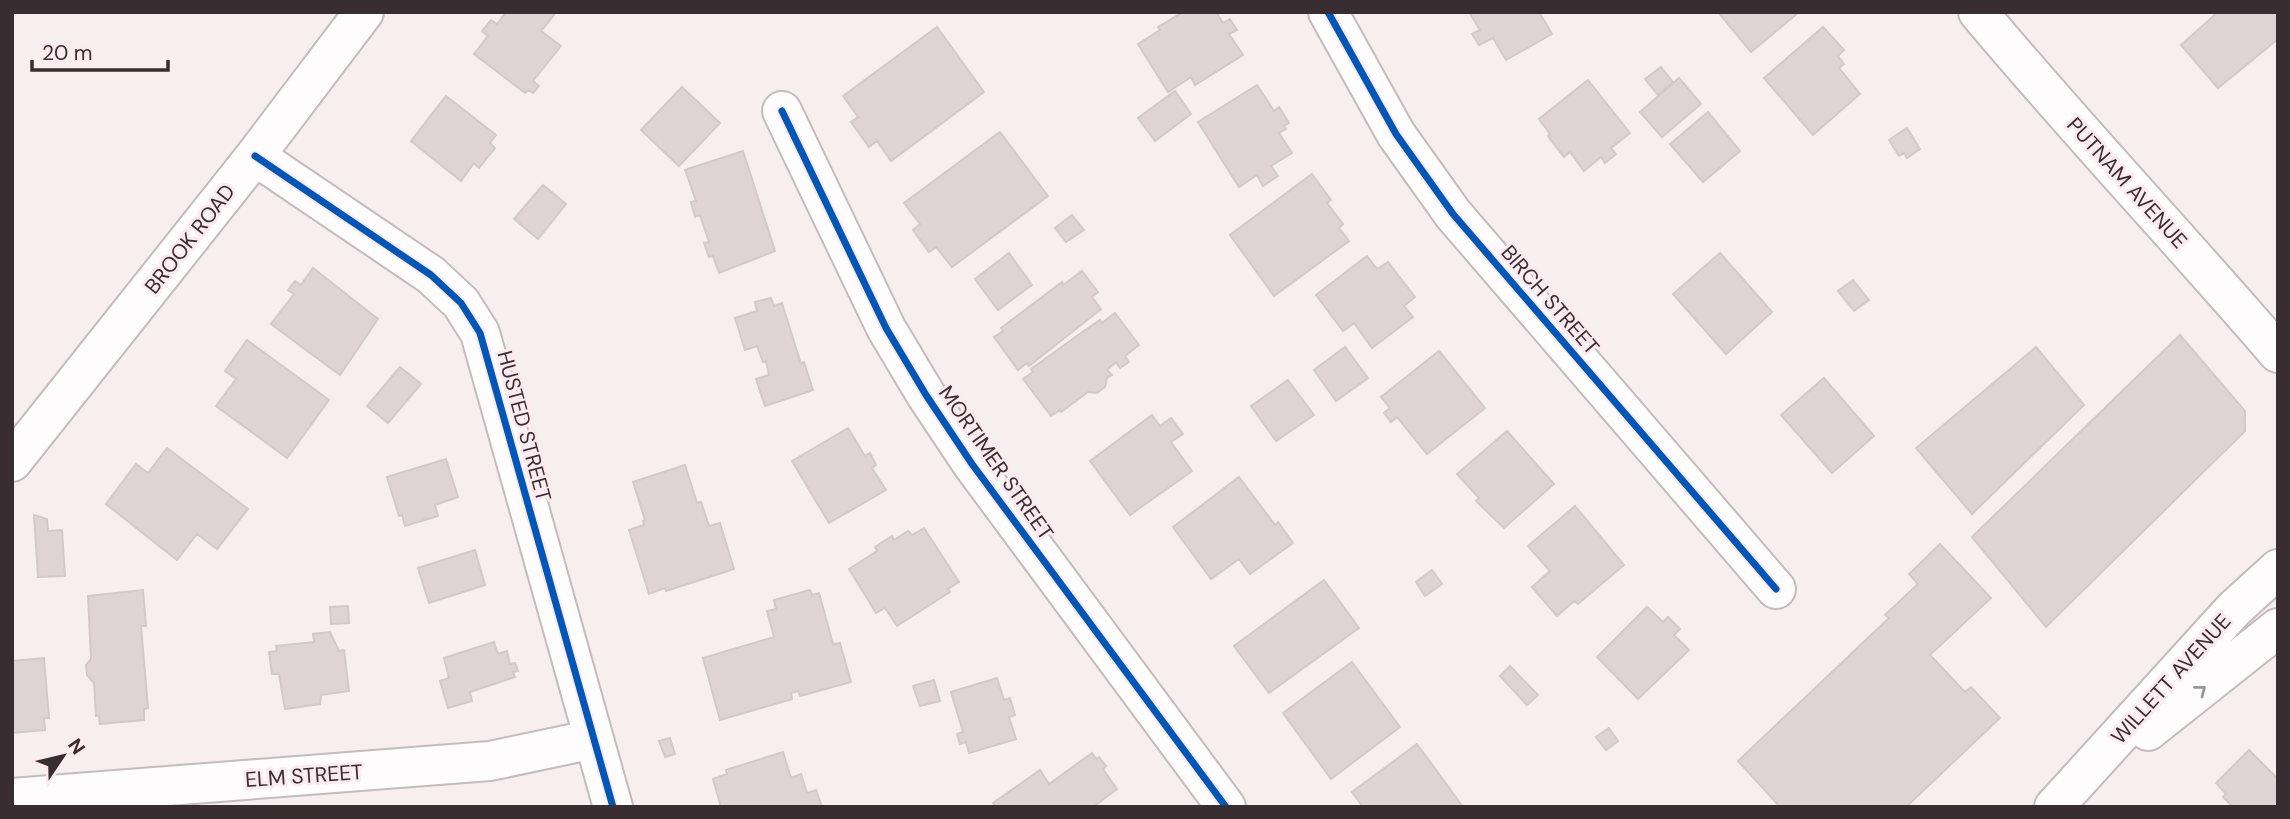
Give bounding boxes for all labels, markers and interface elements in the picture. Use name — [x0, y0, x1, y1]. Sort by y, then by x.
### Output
scale bar — [32, 28, 168, 72]
text: 20 m — [42, 39, 93, 67]
street label: PUTNAM AVENUE — [2061, 111, 2193, 255]
street label: BROOK ROAD — [138, 179, 242, 299]
street label: BIRCH STREET — [1495, 239, 1606, 361]
street label: HUSTED STREET — [490, 347, 558, 505]
street label: MORTIMER STREET — [932, 380, 1060, 546]
street label: WILLETT AVENUE — [2105, 608, 2237, 750]
one-way arrow — [2193, 686, 2205, 699]
north arrow — [28, 721, 98, 791]
text: N — [62, 734, 91, 759]
street label: ELM STREET — [244, 758, 364, 794]

